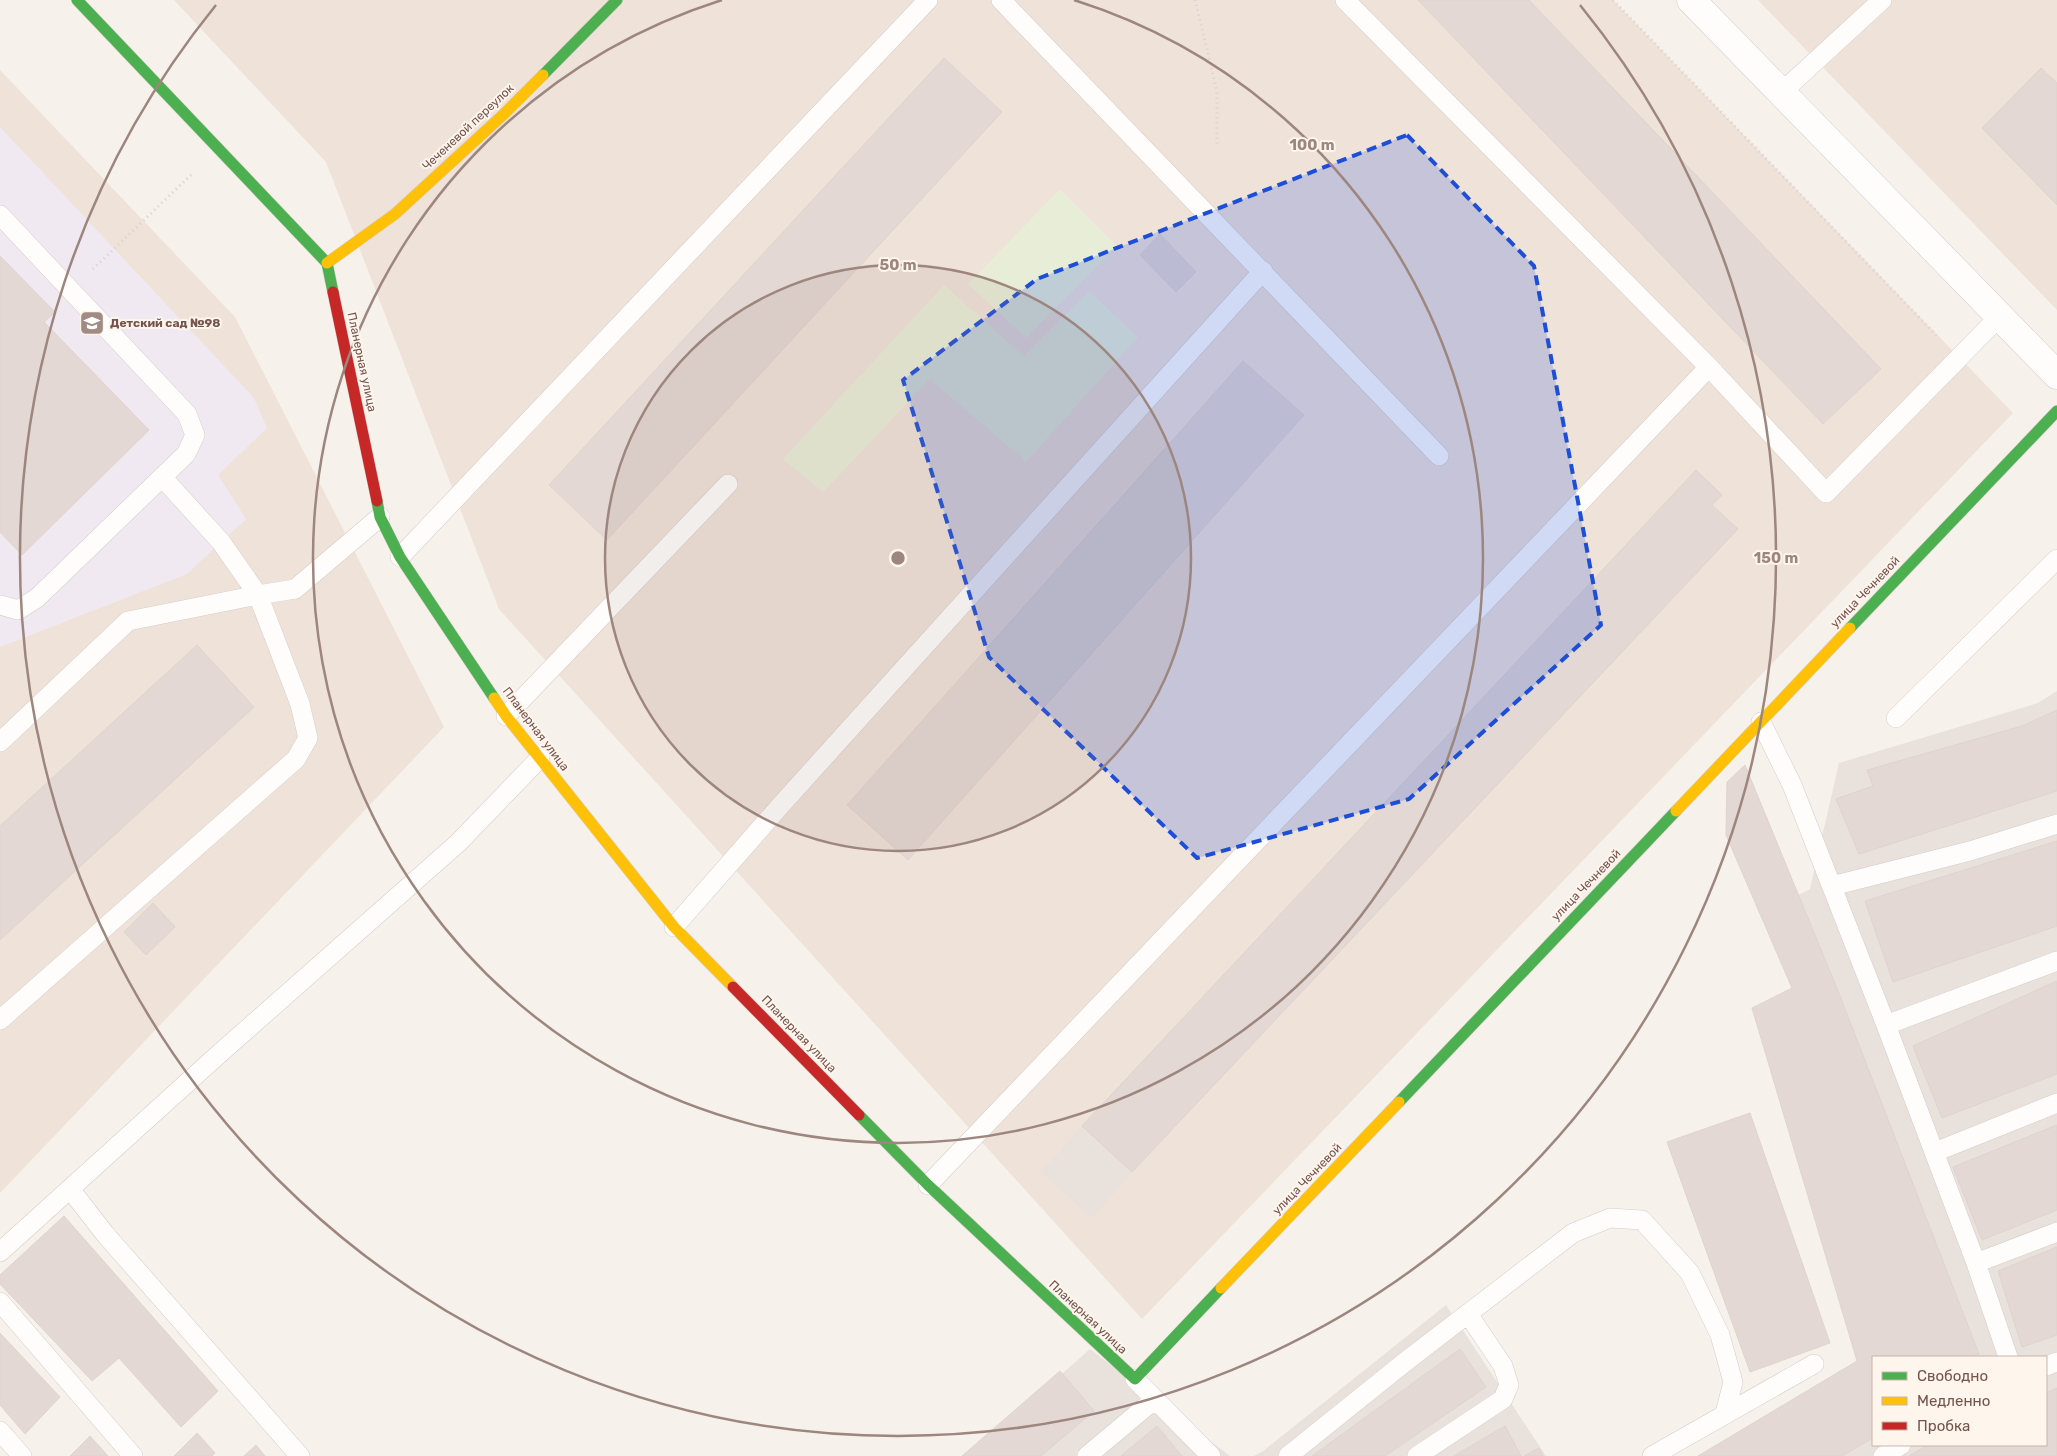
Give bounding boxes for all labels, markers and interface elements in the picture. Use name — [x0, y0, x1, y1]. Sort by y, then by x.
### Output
street label: Чеченевой переулок — [419, 81, 517, 173]
text: 100 m — [1290, 136, 1334, 154]
text: 50 m — [880, 256, 916, 274]
school or university icon: Детский сад №98 — [79, 310, 105, 336]
street label: Планерная улица — [345, 311, 379, 413]
place label: Детский сад №98 — [110, 316, 220, 330]
centre of rings — [889, 549, 907, 567]
text: 150 m — [1754, 549, 1798, 567]
street label: улица Чечневой — [1827, 553, 1903, 631]
street label: Планерная улица — [500, 684, 572, 774]
street label: улица Чечневой — [1548, 846, 1624, 924]
street label: Планерная улица — [759, 993, 839, 1075]
street label: улица Чечневой — [1269, 1140, 1345, 1218]
street label: Планерная улица — [1046, 1277, 1130, 1357]
legend — [1872, 1356, 2047, 1446]
text: Свободно — [1917, 1367, 1988, 1385]
text: Медленно — [1917, 1392, 1990, 1410]
text: Пробка — [1917, 1417, 1970, 1435]

